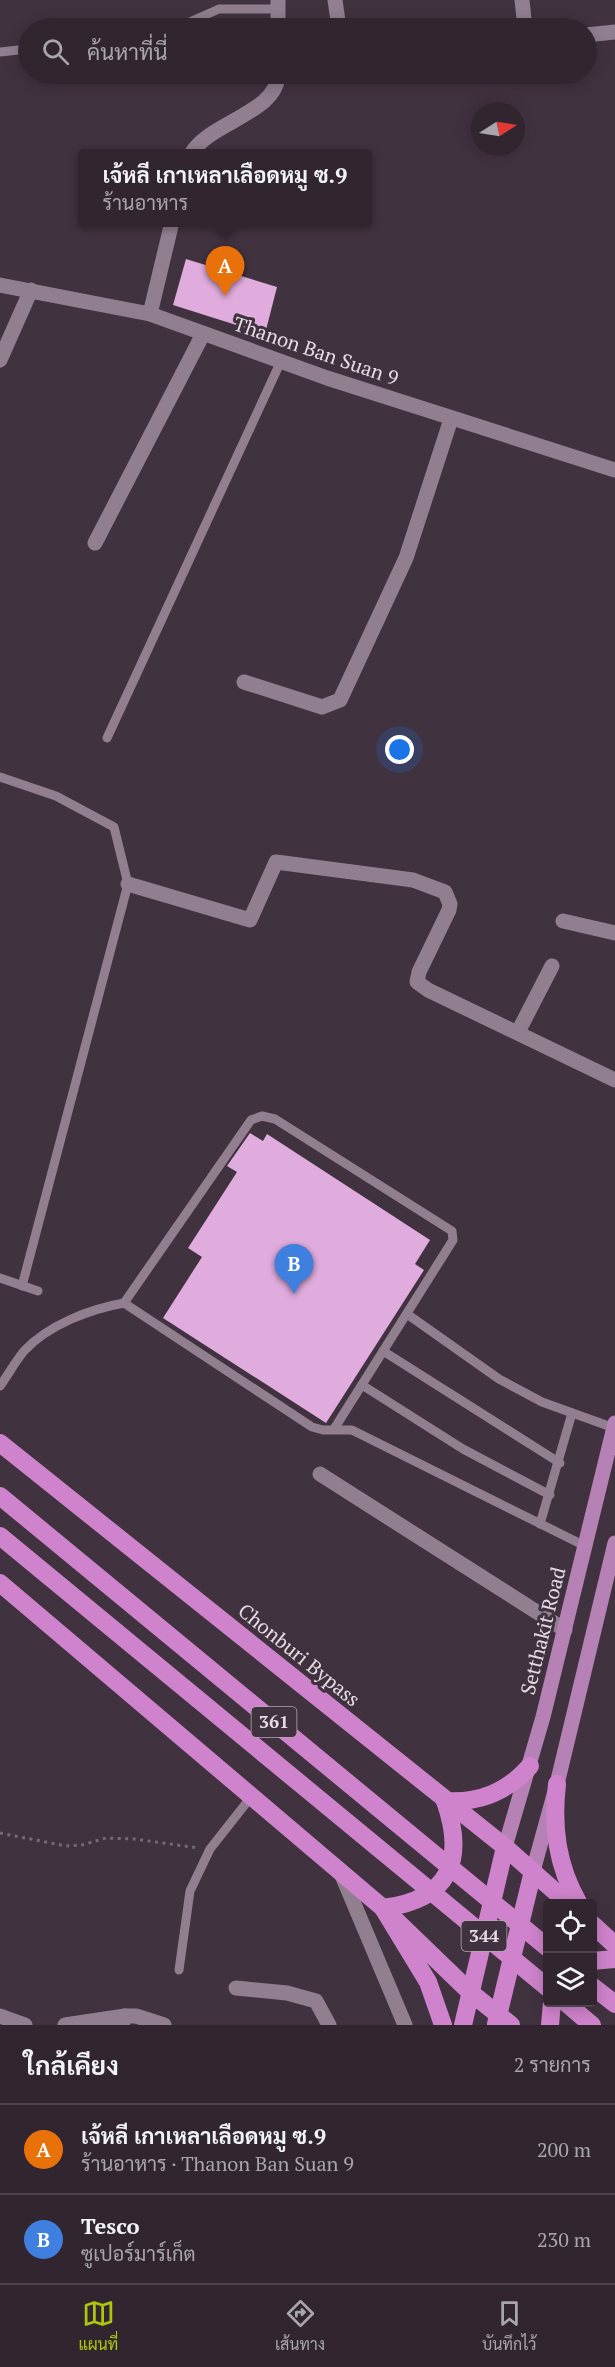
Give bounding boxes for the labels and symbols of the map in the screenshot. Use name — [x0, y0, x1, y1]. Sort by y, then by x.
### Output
north arrow — [471, 102, 525, 156]
pin: A — [206, 246, 244, 296]
street label: Thanon Ban Suan 9 — [230, 310, 402, 391]
your location — [385, 735, 414, 764]
pin: B — [274, 1244, 314, 1294]
street label: Setthakit Road — [514, 1564, 571, 1698]
street label: Chonburi Bypass — [233, 1597, 366, 1712]
road number: 361 — [252, 1707, 296, 1737]
road number: 344 — [462, 1921, 506, 1951]

